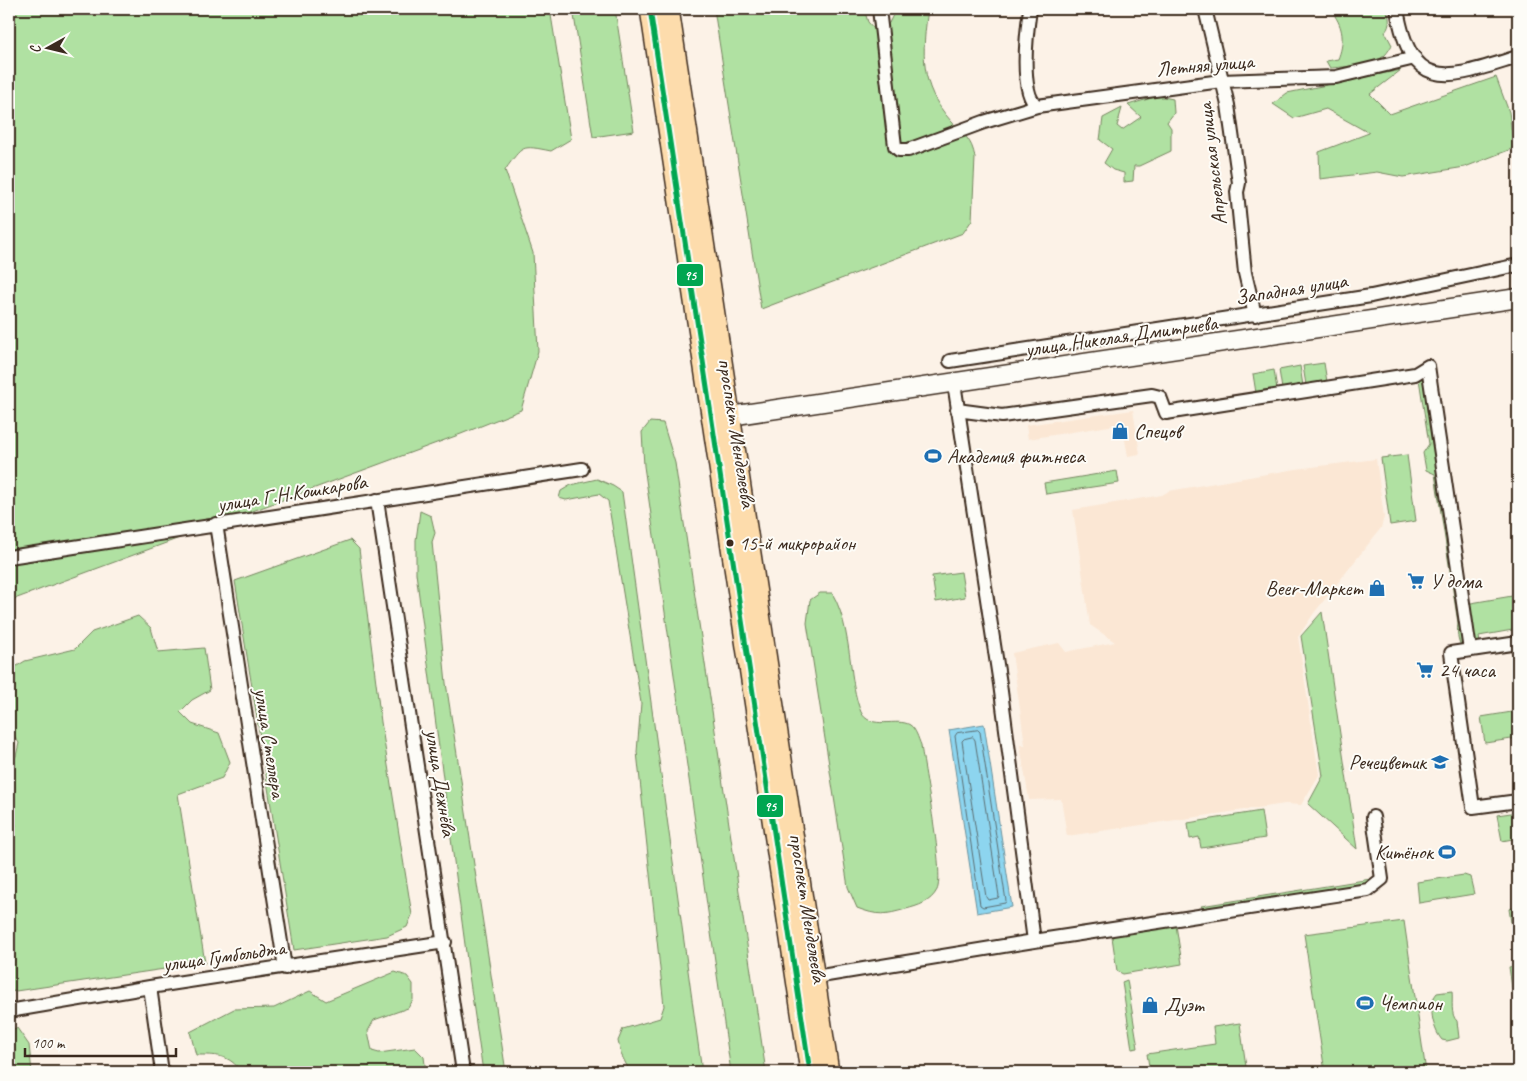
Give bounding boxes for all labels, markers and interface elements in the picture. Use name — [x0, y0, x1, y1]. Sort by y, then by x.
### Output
north arrow — [22, 22, 72, 72]
text: С — [26, 43, 45, 54]
street label: Летняя улица — [1155, 48, 1257, 82]
street label: Апрельская улица — [1191, 99, 1232, 227]
line badge: 95 — [676, 263, 704, 287]
text: 95 — [684, 267, 698, 284]
street label: Западная улица — [1233, 267, 1351, 311]
street label: улица Николая Дмитриева — [1021, 309, 1220, 363]
street label: проспект Менделеева — [712, 356, 762, 511]
place label: Спецов — [1134, 418, 1185, 444]
shop icon: Спецов — [1110, 421, 1130, 441]
place label: Академия фитнеса — [947, 443, 1086, 469]
sports icon: Академия фитнеса — [923, 446, 943, 466]
street label: улица Г.Н.Кошкарова — [213, 468, 370, 518]
place label: 15-й микрорайон — [739, 531, 857, 556]
marker: 15-й микрорайон — [725, 538, 735, 548]
place label: У дома — [1430, 568, 1483, 594]
supermarket icon: У дома — [1406, 571, 1426, 591]
place label: Beer-Маркет — [1266, 575, 1364, 601]
shop icon: Beer-Маркет — [1367, 578, 1387, 598]
place label: 24 часа — [1439, 657, 1496, 683]
supermarket icon: 24 часа — [1415, 660, 1435, 680]
street label: улица Стеллера — [248, 684, 292, 802]
street label: улица Дежнёва — [419, 726, 463, 840]
place label: Речецветик — [1349, 749, 1428, 775]
school or university icon: Речецветик — [1430, 752, 1450, 772]
line badge: 95 — [756, 794, 784, 818]
text: 95 — [764, 798, 778, 815]
street label: проспект Менделеева — [783, 831, 833, 986]
place label: Китёнок — [1375, 839, 1435, 865]
sports icon: Китёнок — [1437, 842, 1457, 862]
street label: улица Гумбольдта — [159, 934, 289, 978]
place label: Чемпион — [1379, 990, 1443, 1016]
place label: Дуэт — [1164, 992, 1205, 1018]
sports icon: Чемпион — [1355, 993, 1375, 1013]
shop icon: Дуэт — [1140, 995, 1160, 1015]
scale bar — [25, 1026, 176, 1058]
text: 100 m — [32, 1034, 66, 1053]

